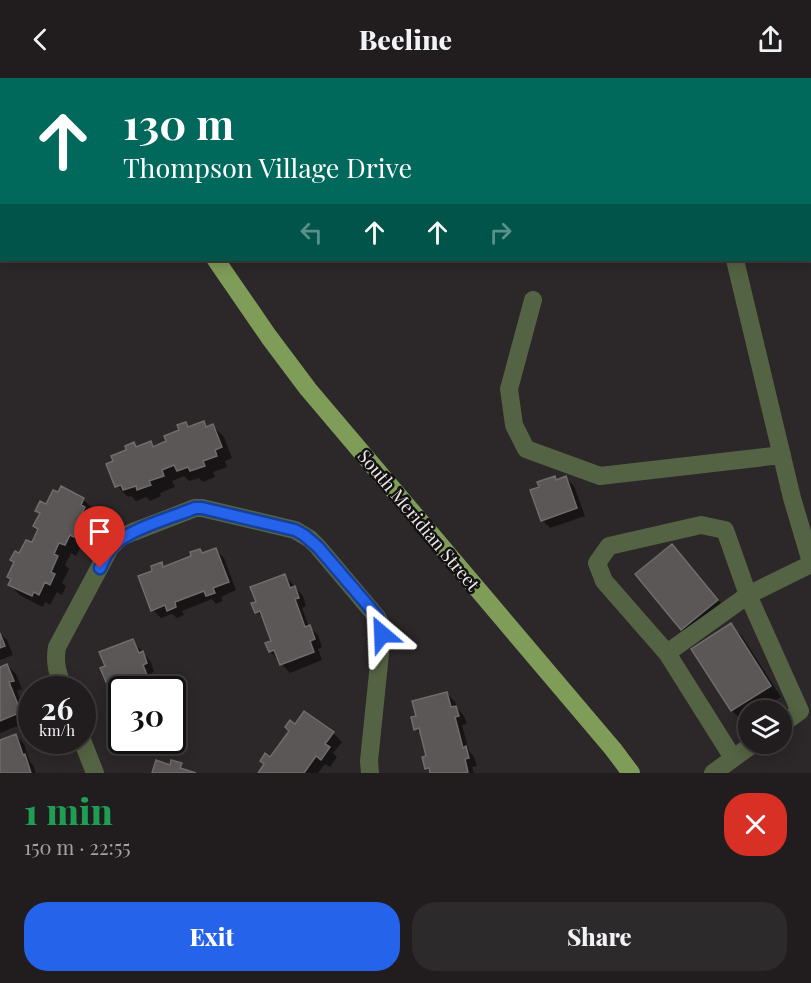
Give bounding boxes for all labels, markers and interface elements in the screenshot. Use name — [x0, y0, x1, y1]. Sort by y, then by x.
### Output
text: Beeline — [359, 21, 452, 57]
icon: back — [24, 23, 57, 56]
icon: share — [754, 23, 787, 56]
text: 130 m — [123, 95, 234, 151]
icon: ahead — [24, 102, 102, 180]
text: Thompson Village Drive — [123, 149, 412, 185]
icon: left — [295, 216, 328, 249]
icon: ahead — [358, 216, 391, 249]
icon: ahead — [421, 216, 454, 249]
icon: right — [484, 216, 517, 249]
street label: South Meridian Street — [353, 444, 486, 596]
pin — [74, 506, 125, 568]
icon: arrive — [83, 515, 116, 548]
position arrow — [350, 602, 414, 666]
speed limit sign: 30 — [108, 676, 186, 754]
text: 26 — [41, 688, 73, 728]
map controls — [738, 700, 792, 754]
button: layers — [738, 700, 792, 754]
text: km/h — [39, 720, 75, 740]
text: 1 min — [24, 786, 113, 834]
button: close — [724, 793, 787, 856]
text: 150 m · 22:55 — [24, 833, 131, 860]
button: Exit — [24, 902, 400, 971]
button: Share — [412, 902, 787, 971]

